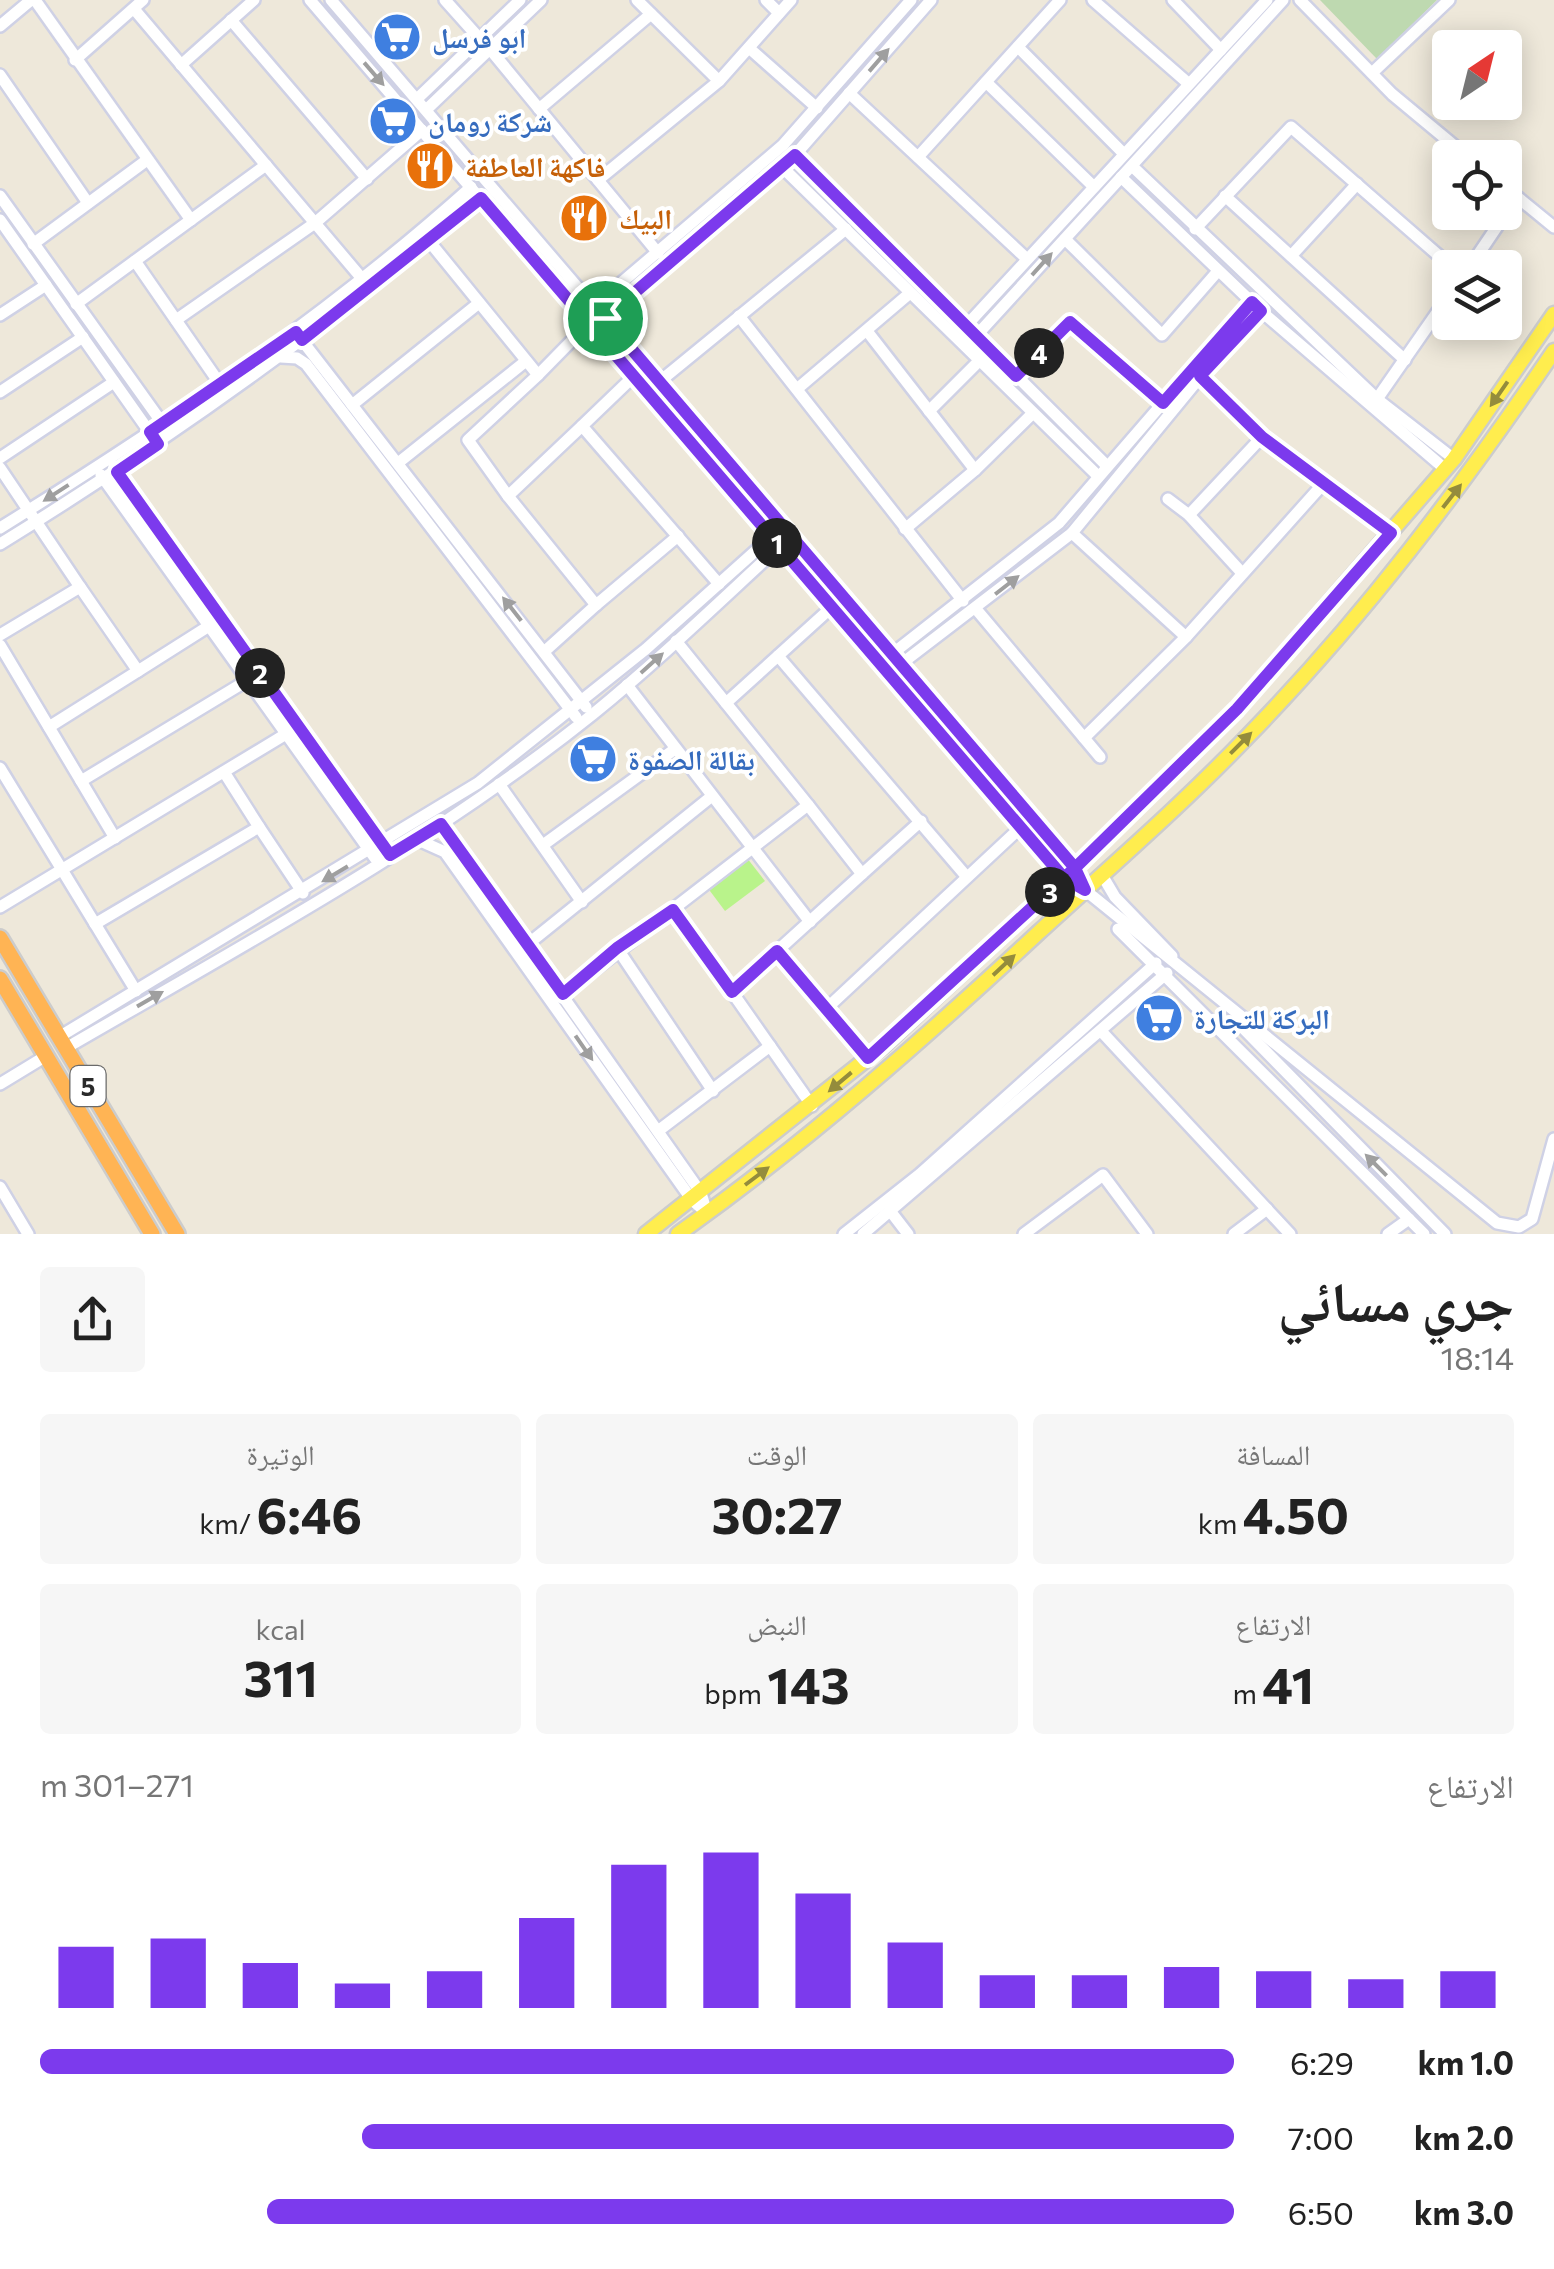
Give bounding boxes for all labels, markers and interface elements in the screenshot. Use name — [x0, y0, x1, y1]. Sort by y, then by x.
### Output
supermarket icon: ابو فرسل — [371, 11, 423, 63]
place label: ابو فرسل — [432, 20, 527, 56]
north arrow — [1432, 30, 1522, 120]
map controls — [1432, 30, 1522, 340]
one-way arrow — [867, 48, 889, 73]
one-way arrow — [362, 61, 384, 86]
supermarket icon: شركة رومان — [367, 95, 419, 147]
place label: شركة رومان — [428, 104, 552, 139]
restaurant icon: فاكهة العاطفة — [404, 140, 456, 192]
button: locate — [1432, 140, 1522, 230]
place label: فاكهة العاطفة — [465, 149, 606, 183]
restaurant icon: البيك — [558, 192, 610, 244]
place label: البيك — [619, 201, 672, 236]
button: layers — [1432, 250, 1522, 340]
one-way arrow — [1030, 252, 1053, 276]
pin — [563, 276, 648, 361]
icon: arrive — [578, 291, 633, 346]
pin: 4 — [1014, 328, 1064, 378]
text: 4 — [1030, 336, 1048, 370]
one-way arrow — [1489, 380, 1509, 407]
one-way arrow — [42, 483, 69, 501]
one-way arrow — [1441, 483, 1462, 509]
pin: 1 — [752, 518, 802, 568]
text: 1 — [771, 526, 783, 560]
one-way arrow — [994, 575, 1020, 595]
one-way arrow — [502, 596, 523, 622]
pin: 2 — [235, 648, 285, 698]
one-way arrow — [639, 652, 664, 674]
text: 2 — [252, 656, 268, 690]
one-way arrow — [1228, 732, 1252, 755]
supermarket icon: بقالة الصفوة — [567, 733, 619, 785]
place label: بقالة الصفوة — [628, 742, 755, 777]
one-way arrow — [321, 864, 349, 882]
pin: 3 — [1025, 867, 1075, 917]
text: 3 — [1042, 875, 1058, 909]
one-way arrow — [992, 954, 1016, 977]
one-way arrow — [136, 991, 164, 1008]
supermarket icon: البركة للتجارة — [1133, 992, 1185, 1044]
place label: البركة للتجارة — [1194, 1001, 1330, 1036]
one-way arrow — [573, 1034, 593, 1061]
road number: 5 — [70, 1066, 106, 1106]
one-way arrow — [827, 1071, 852, 1092]
one-way arrow — [1365, 1154, 1389, 1177]
one-way arrow — [744, 1167, 770, 1187]
text: جري مسائي — [1278, 1266, 1514, 1333]
button: share — [40, 1267, 145, 1372]
text: 18:14 — [1440, 1337, 1514, 1377]
text: الوتيرة — [247, 1437, 315, 1471]
text: الوقت — [747, 1437, 807, 1471]
text: المسافة — [1236, 1437, 1310, 1471]
text: 6:46 — [257, 1483, 362, 1544]
text: 30:27 — [711, 1483, 843, 1544]
text: 4.50 — [1243, 1483, 1349, 1544]
text: /km — [199, 1506, 257, 1540]
text: km — [1198, 1506, 1243, 1540]
text: النبض — [747, 1607, 807, 1641]
text: الارتفاع — [1235, 1607, 1312, 1641]
text: kcal — [256, 1612, 306, 1646]
text: 311 — [243, 1646, 318, 1707]
text: 143 — [767, 1653, 850, 1714]
text: 41 — [1262, 1653, 1314, 1714]
text: bpm — [704, 1676, 767, 1710]
text: m — [1233, 1676, 1262, 1710]
text: 271–301 m — [40, 1764, 194, 1804]
text: الارتفاع — [1427, 1765, 1514, 1805]
text: 6:29 — [1290, 2042, 1354, 2082]
text: 1.0 km — [1418, 2042, 1514, 2082]
text: 7:00 — [1288, 2117, 1354, 2157]
text: 2.0 km — [1414, 2117, 1514, 2157]
text: 6:50 — [1288, 2192, 1354, 2232]
text: 3.0 km — [1414, 2192, 1514, 2232]

